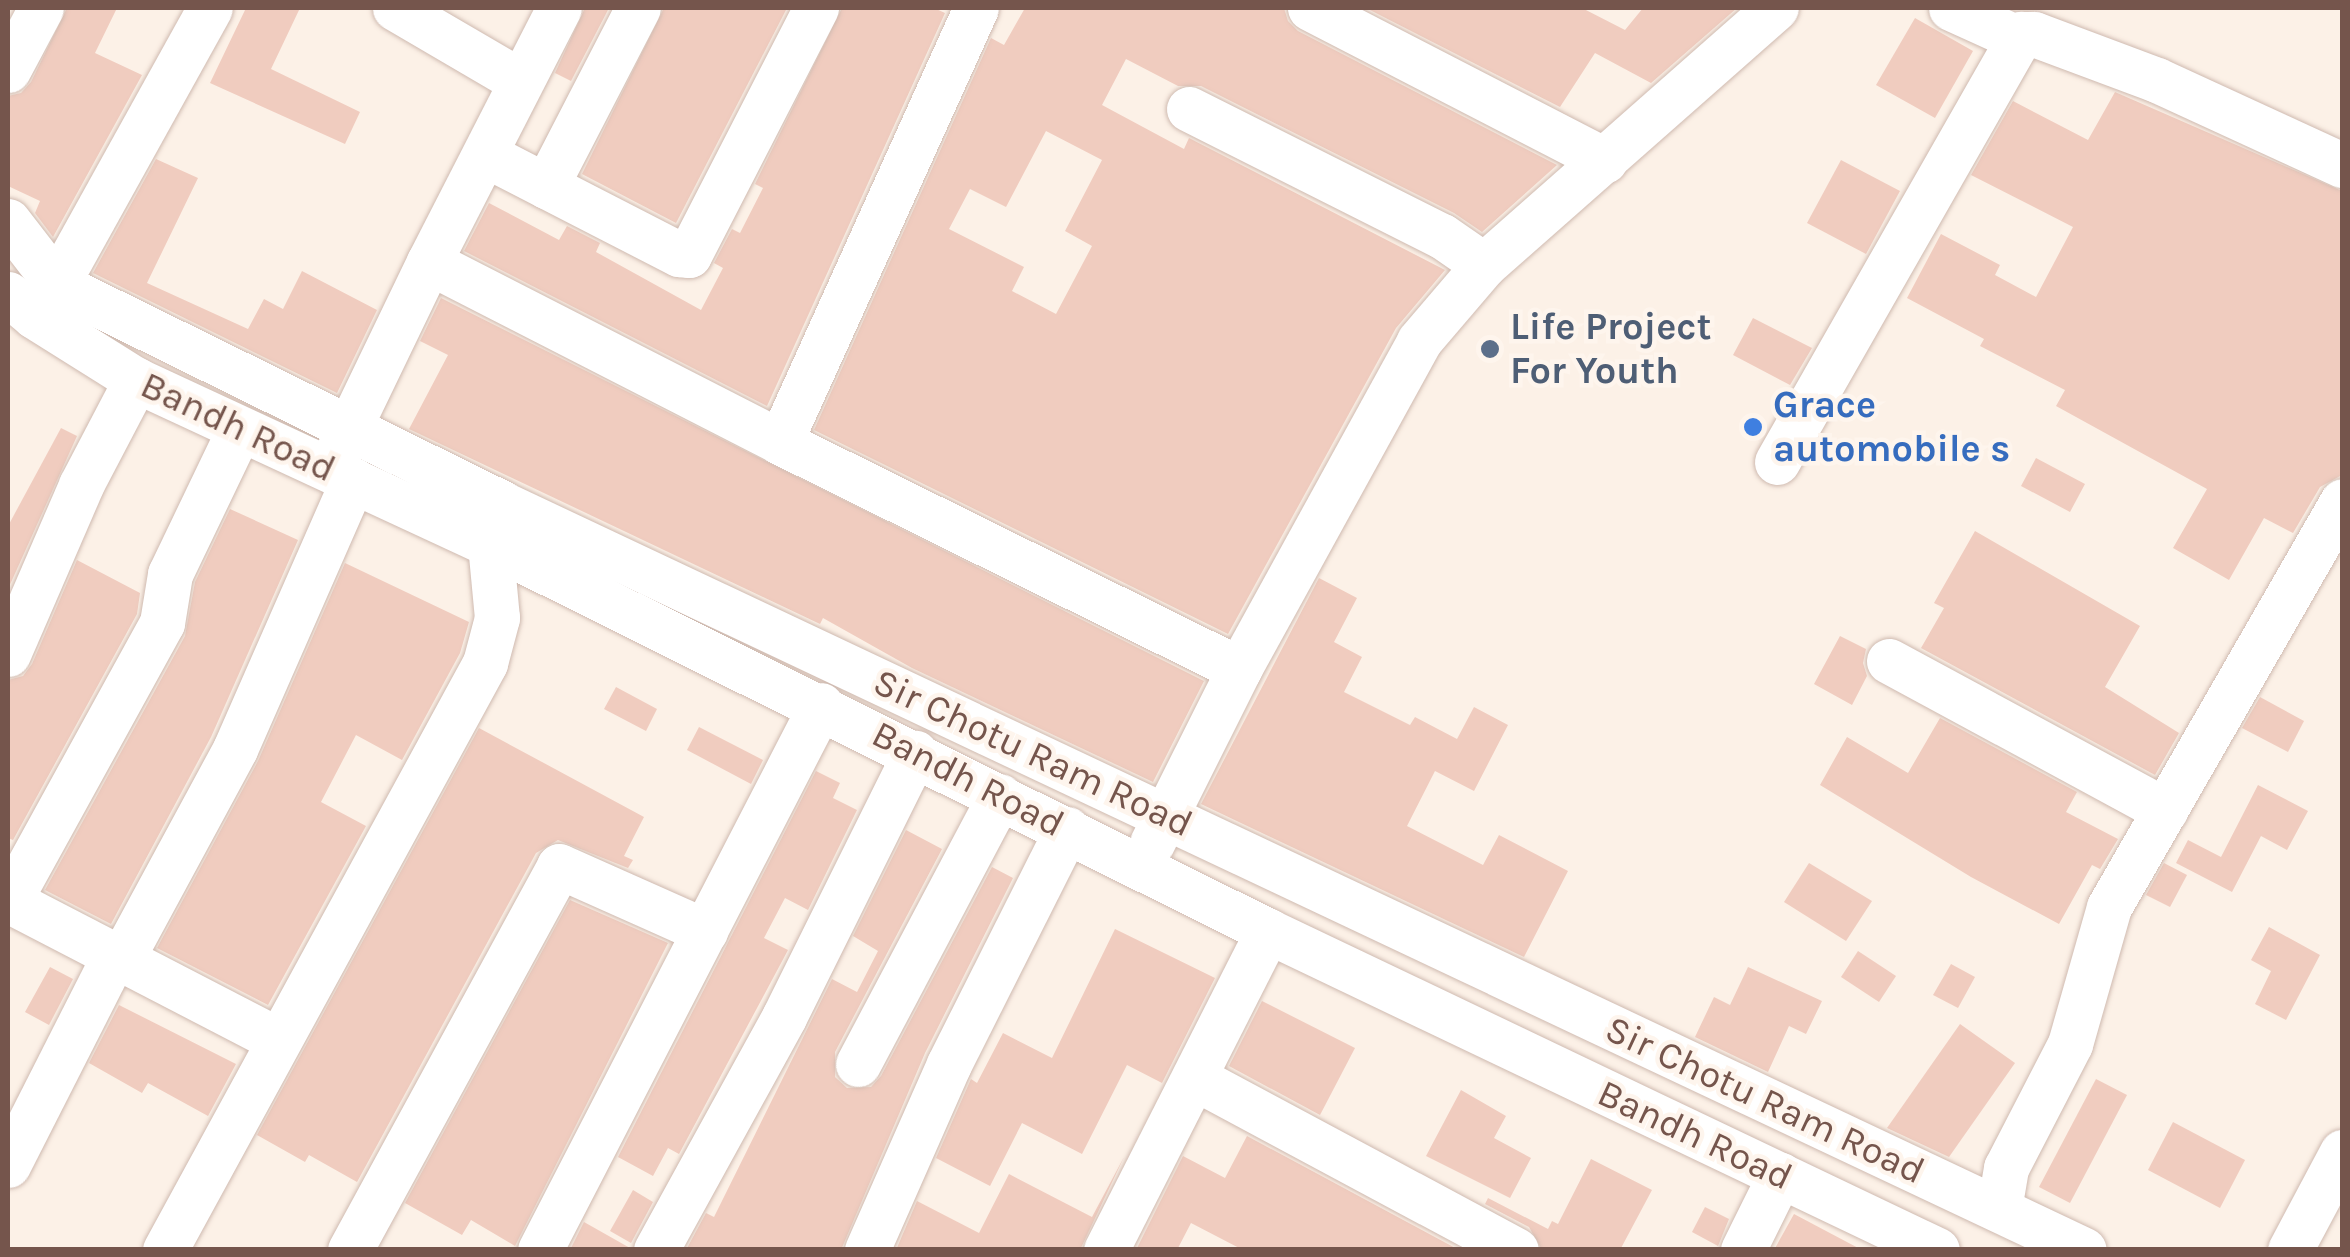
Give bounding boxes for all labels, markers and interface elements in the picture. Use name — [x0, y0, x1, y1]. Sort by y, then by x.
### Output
place label: Life Project For Youth — [1510, 304, 1711, 394]
marker: Life Project For Youth — [1479, 338, 1501, 360]
street label: Bandh Road — [133, 362, 343, 492]
place label: Grace automobile s — [1773, 382, 2010, 472]
marker: Grace automobile s — [1742, 416, 1764, 438]
street label: Sir Chotu Ram Road — [866, 659, 1200, 847]
street label: Bandh Road — [864, 711, 1072, 847]
street label: Sir Chotu Ram Road — [1598, 1006, 1932, 1194]
street label: Bandh Road — [1590, 1070, 1800, 1200]

